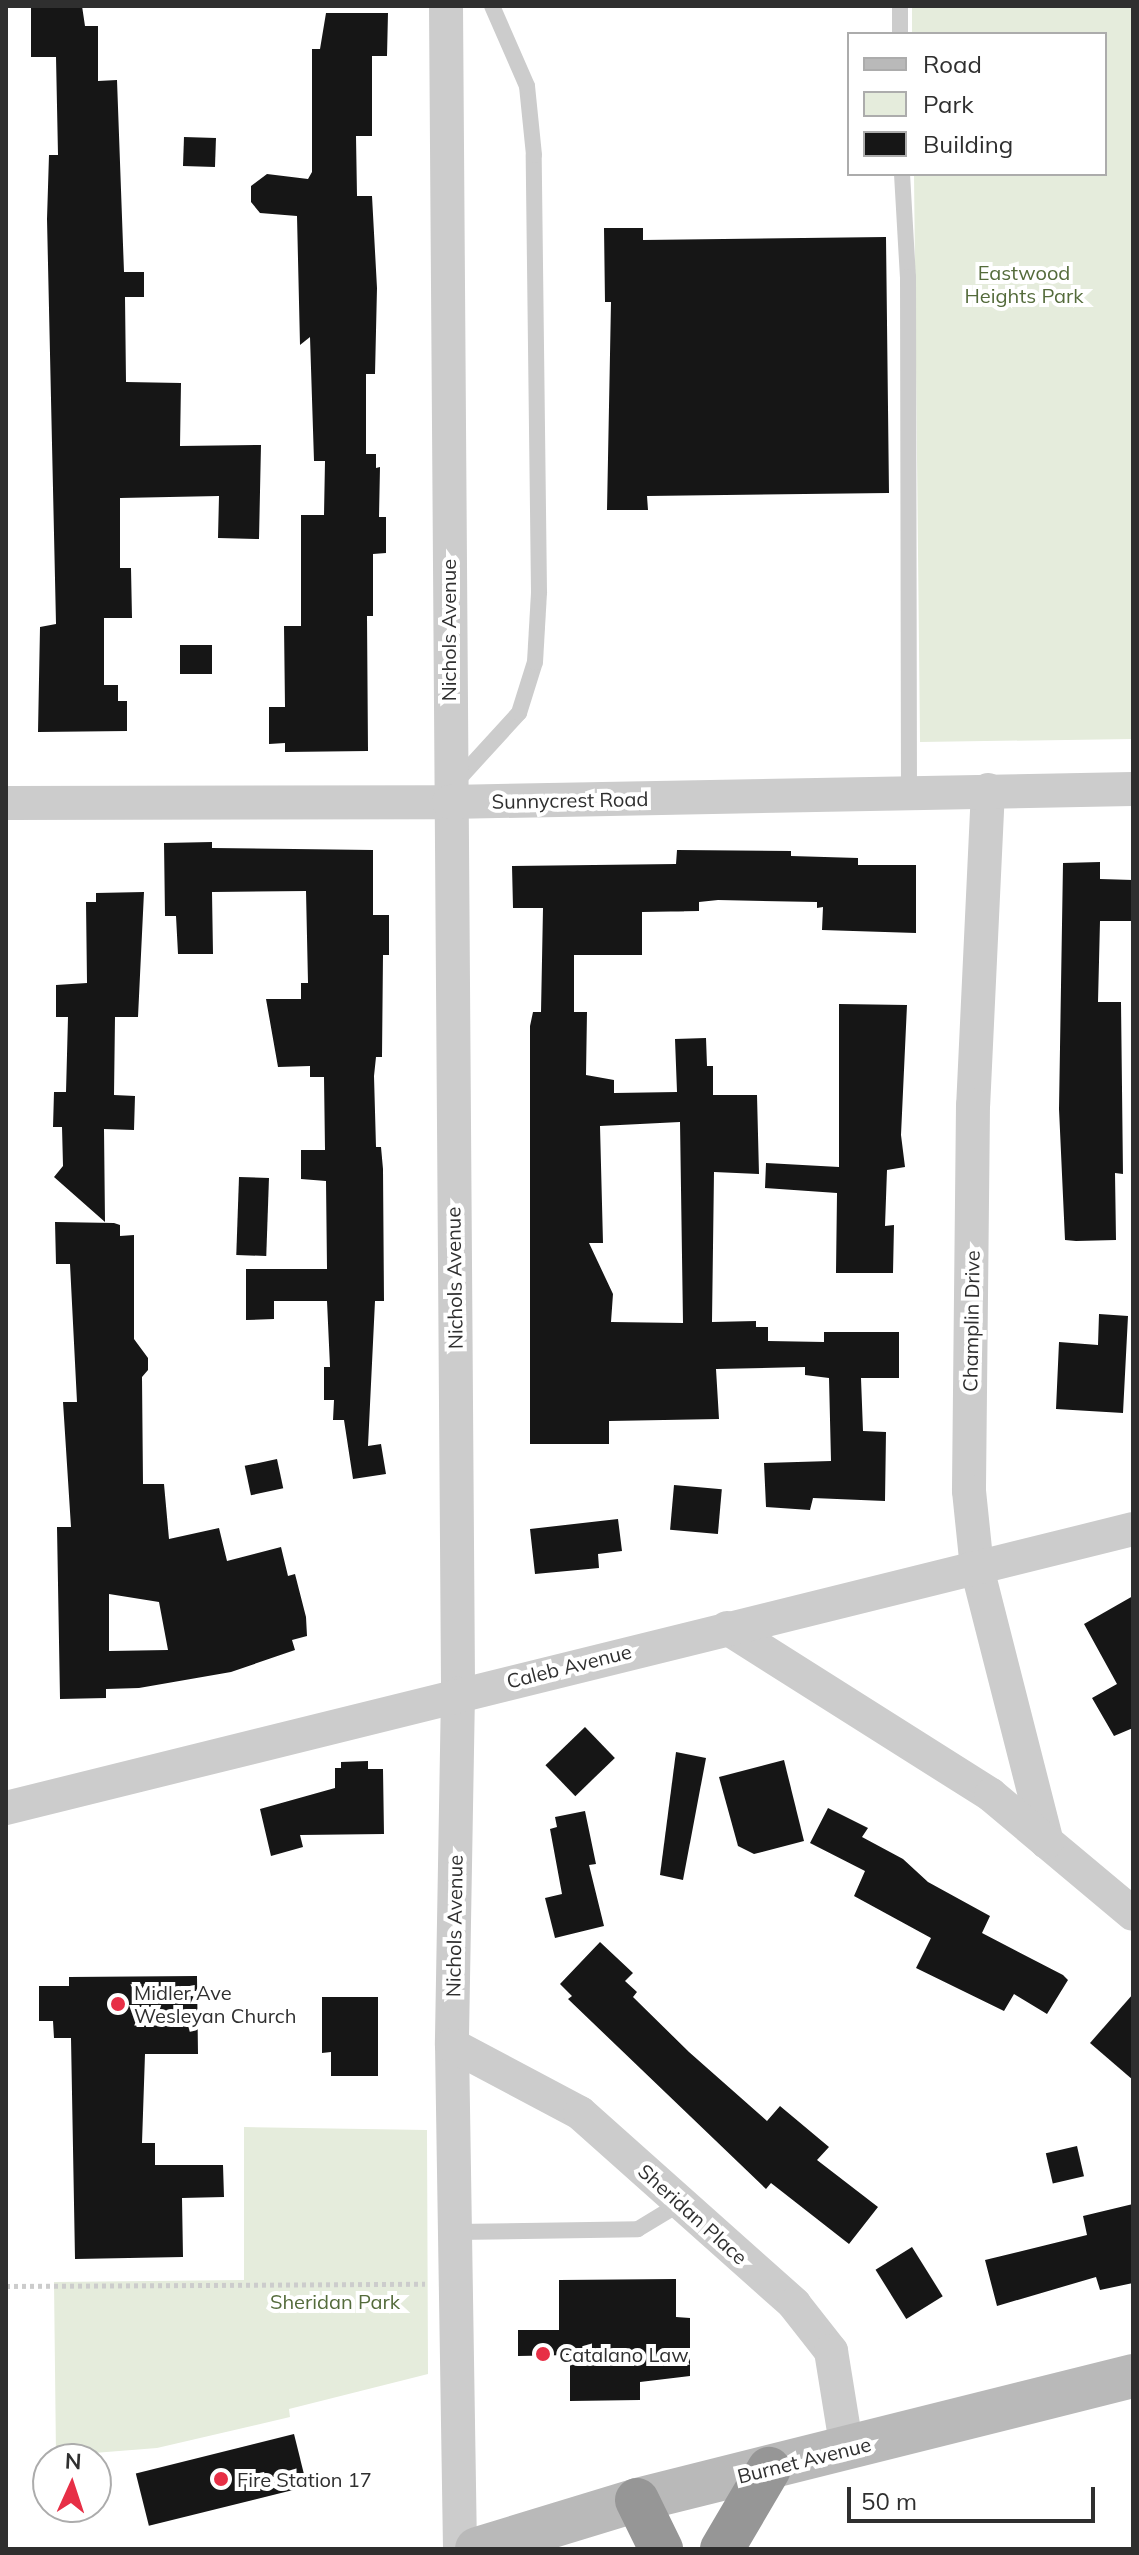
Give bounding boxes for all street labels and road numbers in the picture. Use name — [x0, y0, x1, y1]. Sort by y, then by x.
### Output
street label: Nichols Avenue — [436, 559, 460, 701]
street label: Sunnycrest Road — [491, 787, 649, 813]
street label: Nichols Avenue — [441, 1207, 467, 1349]
street label: Champlin Drive — [958, 1250, 984, 1392]
street label: Caleb Avenue — [504, 1639, 634, 1693]
street label: Nichols Avenue — [441, 1855, 467, 1997]
street label: Sheridan Place — [634, 2159, 752, 2269]
street label: Burnet Avenue — [735, 2432, 873, 2488]

